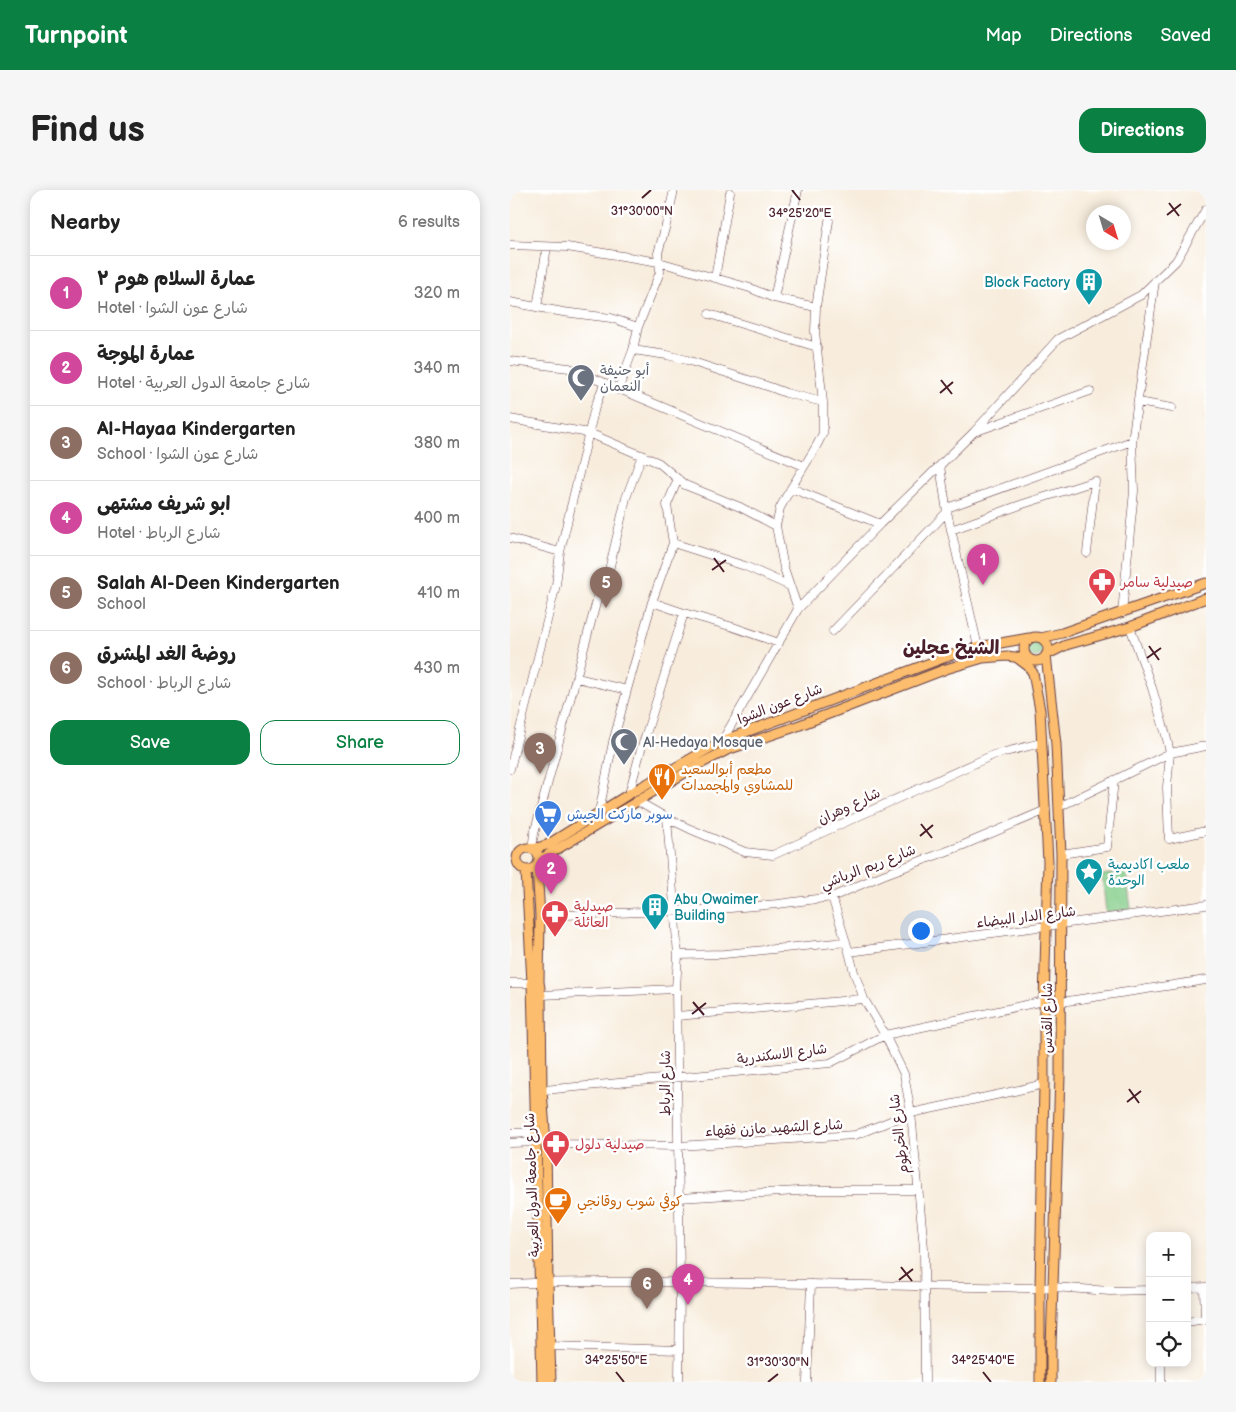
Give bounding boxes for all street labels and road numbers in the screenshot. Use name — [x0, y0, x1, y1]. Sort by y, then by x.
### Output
street label: شارع عون الشوا — [735, 680, 825, 729]
street label: شارع وهران — [815, 784, 883, 829]
street label: شارع ريم الرياشي — [818, 841, 919, 897]
street label: شارع الدار البيضاء — [975, 902, 1077, 933]
street label: شارع القدس — [1039, 983, 1057, 1053]
street label: شارع الاسكندرية — [736, 1040, 828, 1069]
street label: شارع الرباط — [657, 1050, 675, 1116]
street label: شارع الخرطوم — [886, 1093, 914, 1175]
street label: شارع جامعة الدول العربية — [521, 1113, 544, 1257]
street label: شارع الشهيد مازن فقهاء — [705, 1116, 843, 1141]

